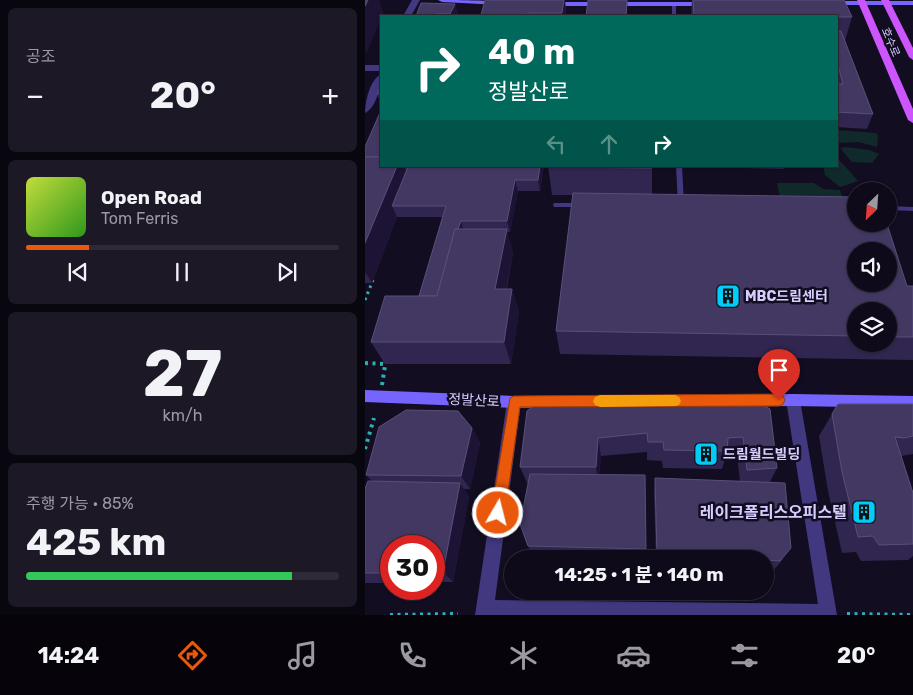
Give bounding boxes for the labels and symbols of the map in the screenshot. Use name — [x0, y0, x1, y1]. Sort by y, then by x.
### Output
street label: 호수로 — [879, 26, 902, 59]
north arrow — [847, 182, 897, 232]
building icon: MBC드림센터 — [715, 283, 741, 309]
place label: MBC드림센터 — [745, 288, 828, 305]
pin — [758, 349, 800, 400]
street label: 정발산로 — [448, 391, 500, 410]
building icon: 드림월드빌딩 — [693, 441, 719, 467]
place label: 드림월드빌딩 — [723, 446, 800, 463]
position arrow — [471, 486, 523, 538]
building icon: 레이크폴리스오피스텔 — [851, 499, 877, 525]
place label: 레이크폴리스오피스텔 — [700, 503, 847, 522]
speed limit sign: 30 — [380, 535, 445, 600]

